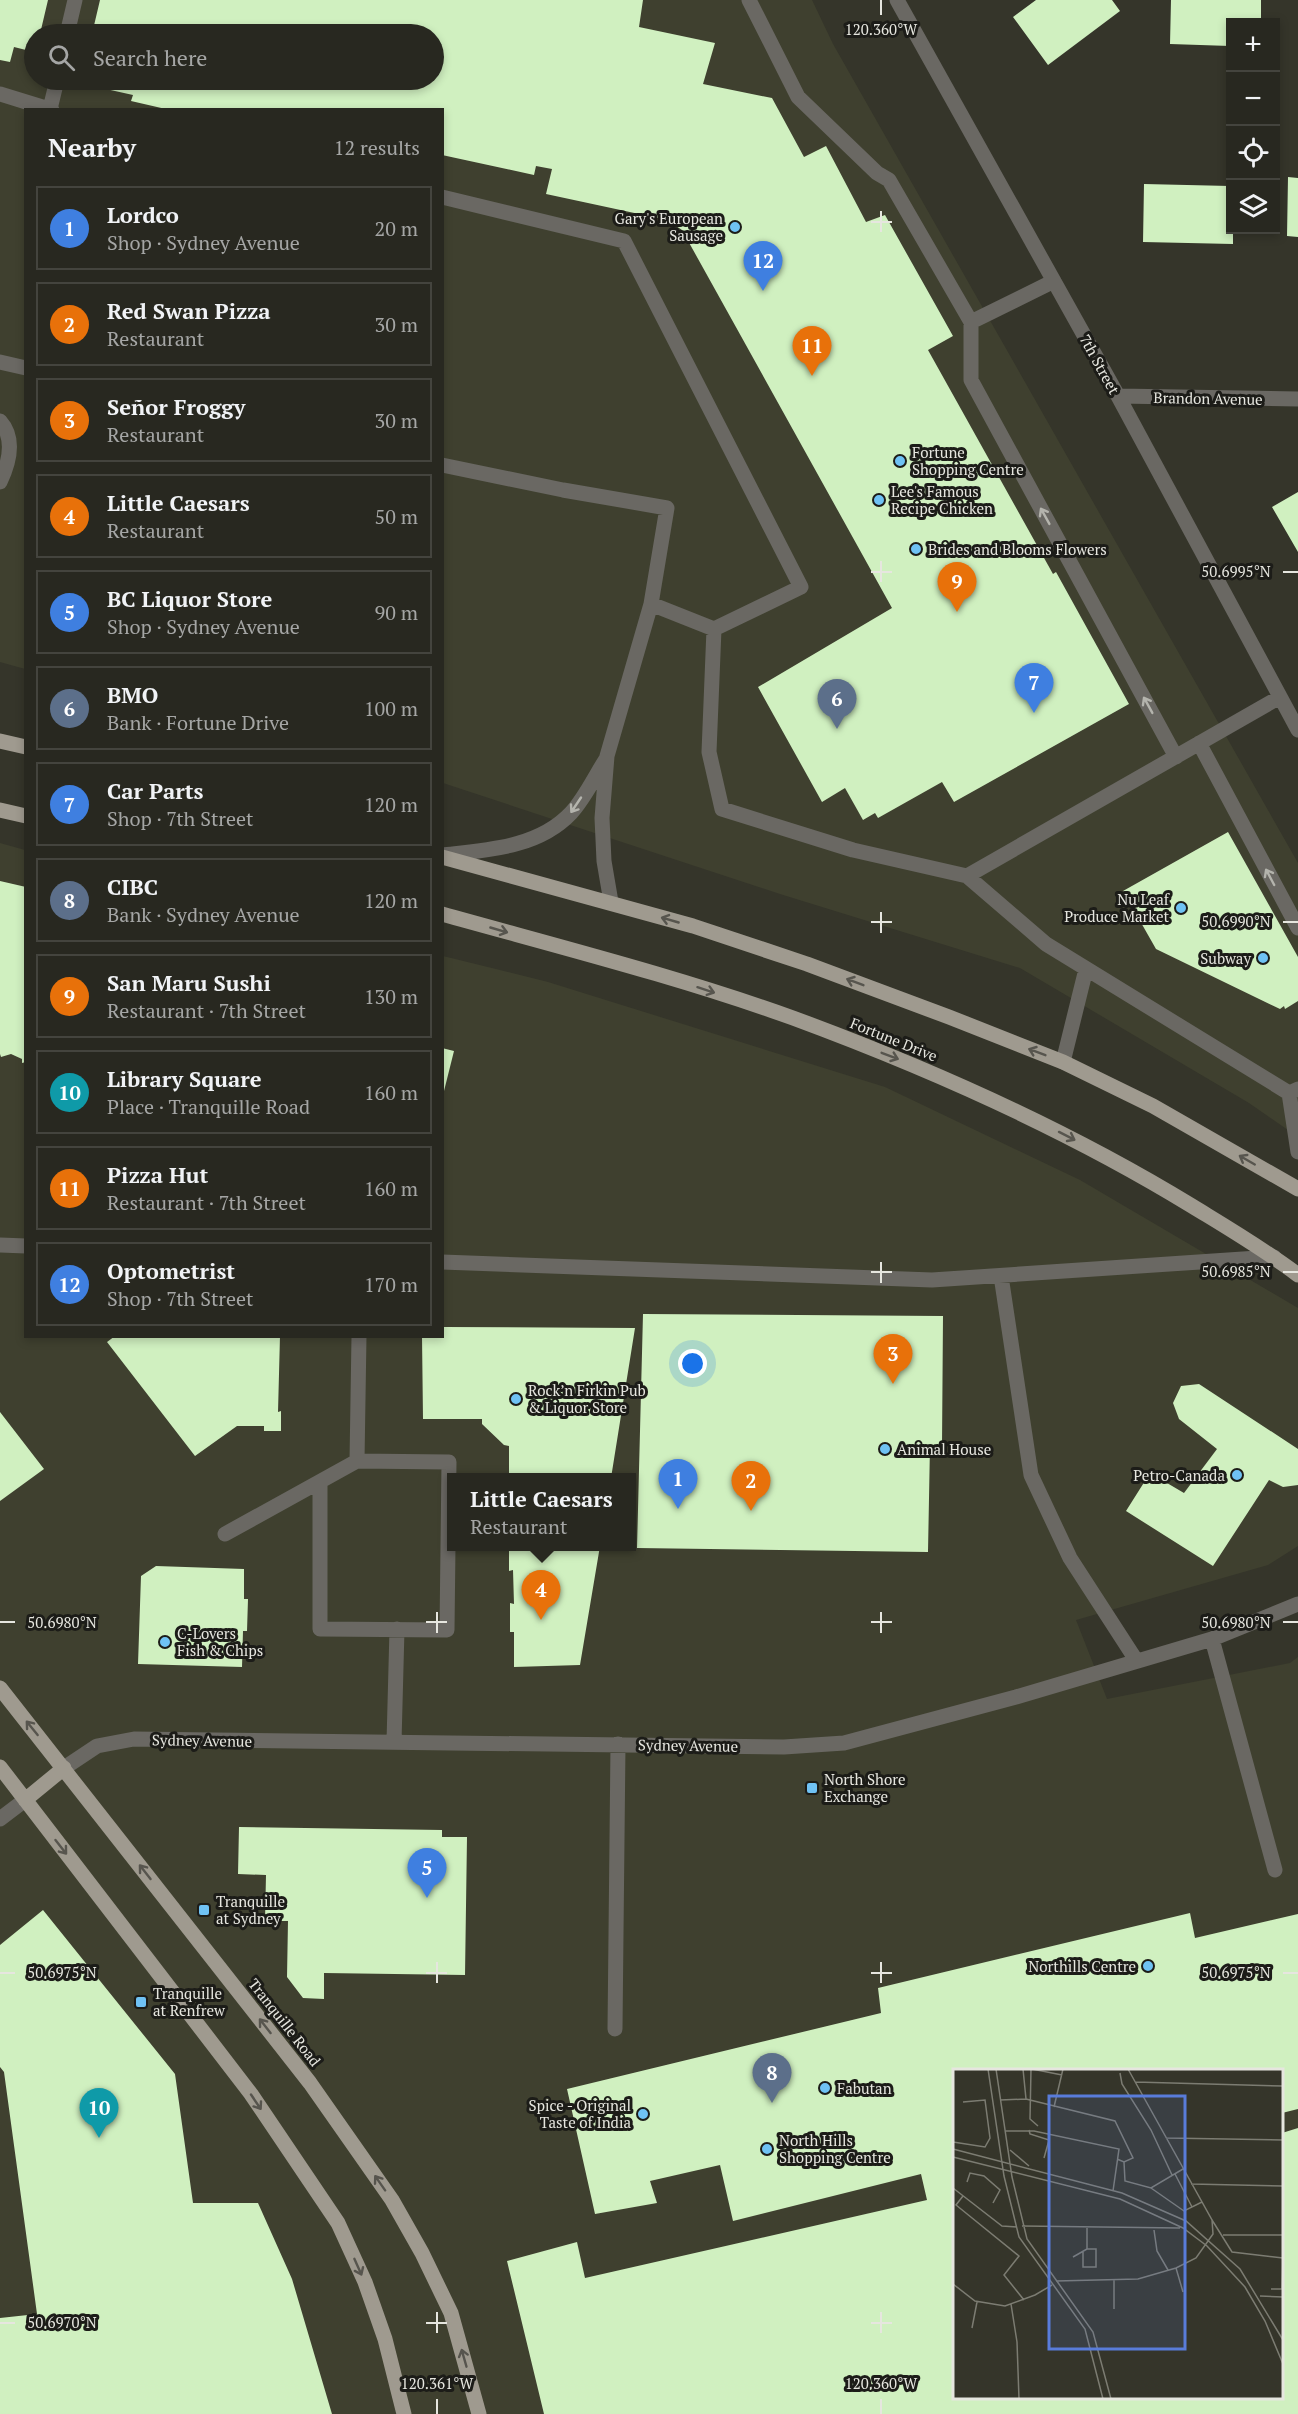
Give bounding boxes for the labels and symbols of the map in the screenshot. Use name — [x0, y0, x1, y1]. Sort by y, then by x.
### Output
text: 120.360°W — [845, 19, 918, 39]
place label: Gary's European Sausage — [615, 208, 723, 245]
marker: Gary's European Sausage — [728, 220, 742, 234]
pin: 12 — [744, 242, 783, 291]
pin: 11 — [792, 326, 832, 376]
street label: 7th Street — [1075, 331, 1125, 398]
street label: Brandon Avenue — [1153, 387, 1263, 409]
place label: Fortune Shopping Centre — [912, 442, 1024, 479]
marker: Fortune Shopping Centre — [893, 454, 907, 468]
place label: Lee's Famous Recipe Chicken — [891, 481, 993, 518]
marker: Lee's Famous Recipe Chicken — [872, 493, 886, 507]
one-way arrow — [1039, 507, 1050, 525]
place label: Brides and Blooms Flowers — [928, 539, 1107, 559]
marker: Brides and Blooms Flowers — [909, 542, 923, 556]
text: 50.6995°N — [1201, 561, 1271, 581]
pin: 9 — [938, 562, 976, 612]
pin: 7 — [1014, 664, 1054, 713]
pin: 6 — [818, 680, 856, 729]
one-way arrow — [1142, 697, 1153, 715]
one-way arrow — [570, 797, 582, 813]
one-way arrow — [1264, 868, 1275, 886]
place label: Nu Leaf Produce Market — [1064, 889, 1170, 926]
marker: Nu Leaf Produce Market — [1174, 901, 1188, 915]
text: 50.6990°N — [1201, 911, 1271, 931]
one-way arrow — [661, 914, 680, 925]
one-way arrow — [489, 925, 508, 936]
place label: Subway — [1200, 948, 1251, 968]
marker: Subway — [1256, 951, 1270, 965]
one-way arrow — [846, 976, 865, 987]
one-way arrow — [696, 986, 715, 997]
street label: Fortune Drive — [847, 1012, 941, 1066]
one-way arrow — [1028, 1046, 1047, 1057]
one-way arrow — [880, 1051, 898, 1062]
one-way arrow — [1058, 1131, 1076, 1143]
one-way arrow — [1239, 1154, 1256, 1166]
text: 50.6985°N — [1201, 1261, 1271, 1281]
pin: 3 — [874, 1334, 912, 1384]
your location — [678, 1349, 707, 1378]
place label: Rock’n Firkin Pub & Liquor Store — [528, 1380, 646, 1417]
marker: Rock’n Firkin Pub & Liquor Store — [509, 1392, 523, 1406]
place label: Animal House — [897, 1439, 991, 1459]
marker: Animal House — [878, 1442, 892, 1456]
pin: 1 — [658, 1460, 698, 1509]
pin: 2 — [732, 1462, 771, 1511]
place label: Petro-Canada — [1133, 1465, 1225, 1485]
marker: Petro-Canada — [1230, 1468, 1244, 1482]
pin: 4 — [522, 1570, 560, 1620]
text: 50.6980°N — [27, 1612, 97, 1632]
text: 50.6980°N — [1201, 1612, 1271, 1632]
place label: C-Lovers Fish & Chips — [177, 1623, 263, 1660]
marker: C-Lovers Fish & Chips — [158, 1635, 172, 1649]
one-way arrow — [25, 1721, 39, 1736]
street label: Sydney Avenue — [152, 1729, 252, 1751]
street label: Sydney Avenue — [638, 1734, 738, 1756]
place label: North Shore Exchange — [824, 1769, 906, 1806]
marker: North Shore Exchange — [805, 1781, 819, 1795]
one-way arrow — [54, 1838, 67, 1854]
pin: 5 — [408, 1848, 446, 1898]
one-way arrow — [138, 1864, 151, 1880]
place label: Tranquille at Sydney — [216, 1891, 285, 1928]
marker: Tranquille at Sydney — [197, 1903, 211, 1917]
place label: Northills Centre — [1028, 1956, 1136, 1976]
marker: Northills Centre — [1141, 1959, 1155, 1973]
text: 50.6975°N — [27, 1962, 97, 1982]
text: 50.6975°N — [1201, 1962, 1271, 1982]
street label: Tranquille Road — [244, 1974, 326, 2070]
place label: Tranquille at Renfrew — [153, 1983, 226, 2020]
marker: Tranquille at Renfrew — [134, 1995, 148, 2009]
one-way arrow — [258, 2018, 271, 2034]
pin: 8 — [752, 2054, 792, 2103]
inset map — [953, 2069, 1283, 2399]
place label: Fabutan — [837, 2078, 892, 2098]
marker: Fabutan — [818, 2081, 832, 2095]
pin: 10 — [80, 2088, 118, 2138]
one-way arrow — [250, 2093, 262, 2109]
place label: Spice - Original Taste of India — [528, 2095, 631, 2132]
marker: Spice - Original Taste of India — [636, 2107, 650, 2121]
place label: North Hills Shopping Centre — [779, 2130, 891, 2167]
marker: North Hills Shopping Centre — [760, 2142, 774, 2156]
one-way arrow — [374, 2175, 386, 2191]
one-way arrow — [352, 2258, 364, 2276]
text: 50.6970°N — [27, 2312, 97, 2332]
one-way arrow — [457, 2349, 469, 2368]
text: 120.361°W — [401, 2373, 474, 2393]
text: 120.360°W — [845, 2373, 918, 2393]

